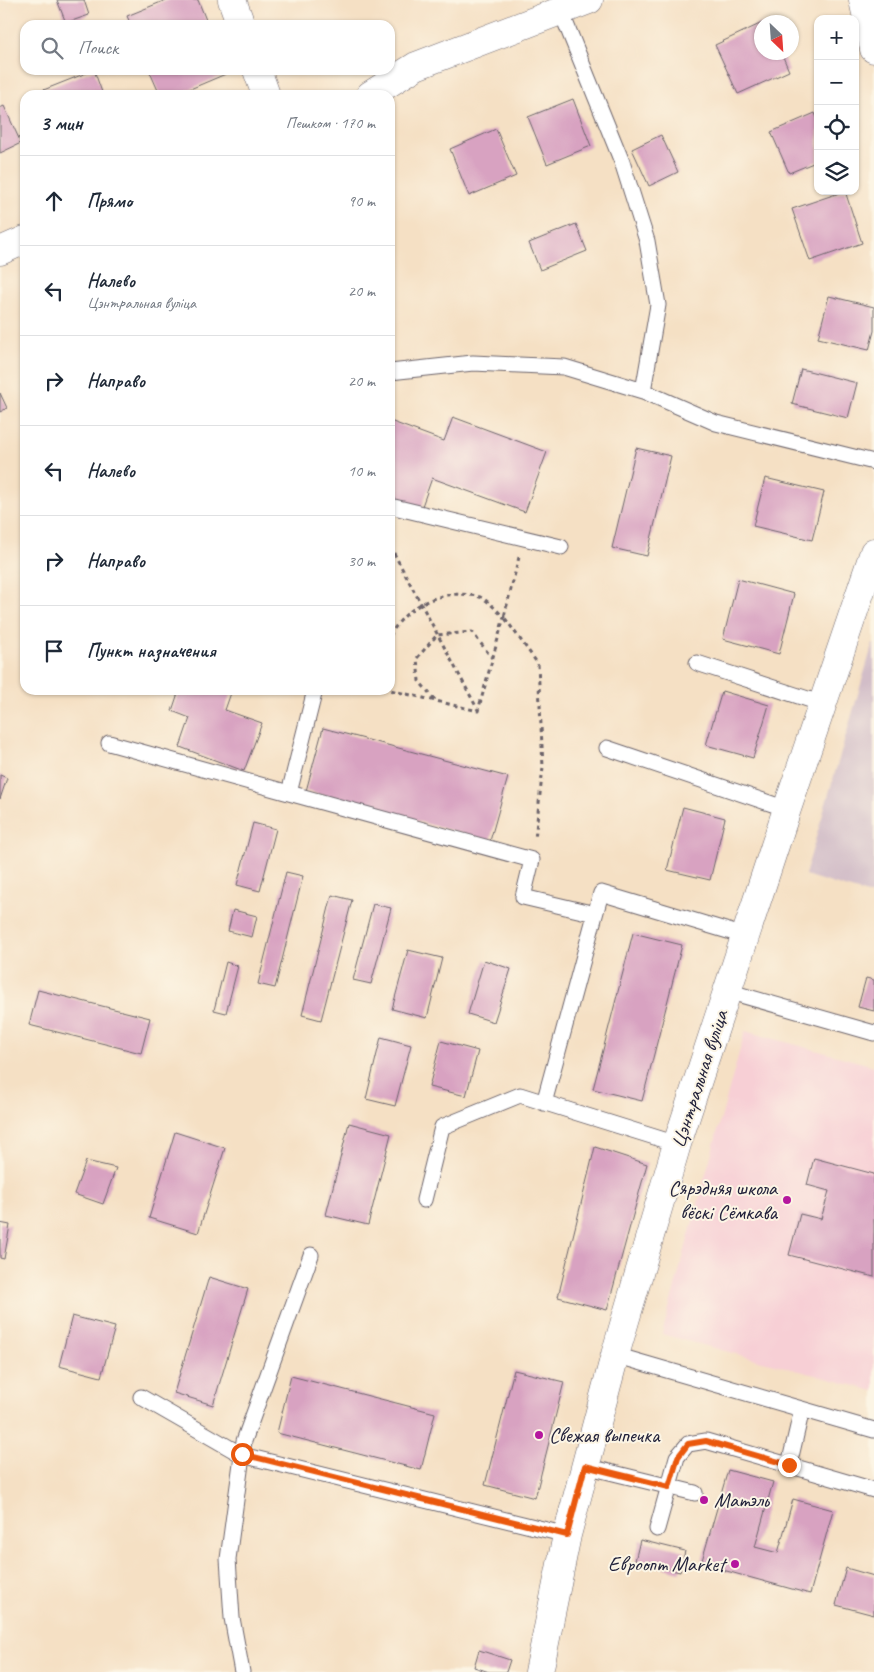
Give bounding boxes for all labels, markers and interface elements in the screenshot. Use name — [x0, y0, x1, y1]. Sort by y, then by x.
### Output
north arrow — [754, 15, 799, 60]
map controls — [814, 15, 859, 195]
button: + — [814, 15, 859, 60]
search box — [20, 20, 395, 75]
icon: search — [38, 34, 66, 62]
text: Поиск — [78, 36, 118, 60]
button: − — [814, 60, 859, 105]
button: locate — [814, 105, 859, 150]
text: 3 мин — [40, 110, 83, 136]
text: Пешком · 170 m — [286, 113, 375, 133]
button: layers — [814, 150, 859, 195]
icon: ahead — [40, 187, 68, 215]
text: Прямо — [87, 189, 132, 213]
text: 90 m — [348, 191, 375, 211]
text: Налево — [87, 269, 135, 293]
icon: left — [40, 277, 68, 305]
text: 20 m — [348, 281, 375, 301]
text: Цэнтральная вуліца — [87, 293, 196, 313]
icon: right — [40, 367, 68, 395]
text: Направо — [87, 369, 145, 393]
text: 20 m — [348, 371, 375, 391]
icon: left — [40, 457, 68, 485]
text: Налево — [87, 459, 135, 483]
text: 10 m — [348, 461, 375, 481]
icon: right — [40, 547, 68, 575]
text: Направо — [87, 549, 145, 573]
text: 30 m — [348, 551, 375, 571]
icon: arrive — [40, 637, 68, 665]
text: Пункт назначения — [87, 639, 216, 663]
street label: Цэнтральная вуліца — [665, 1005, 734, 1151]
place label: Сярэдняя школа вёскі Сёмкава — [668, 1175, 779, 1225]
marker: Сярэдняя школа вёскі Сёмкава — [781, 1194, 793, 1206]
place label: Свежая выпечка — [549, 1422, 661, 1448]
marker: Свежая выпечка — [533, 1429, 545, 1441]
route start — [231, 1443, 254, 1466]
route end — [778, 1454, 801, 1477]
place label: Матэль — [714, 1487, 770, 1513]
marker: Матэль — [698, 1494, 710, 1506]
place label: Евроопт Market — [608, 1551, 728, 1577]
marker: Евроопт Market — [729, 1558, 741, 1570]

